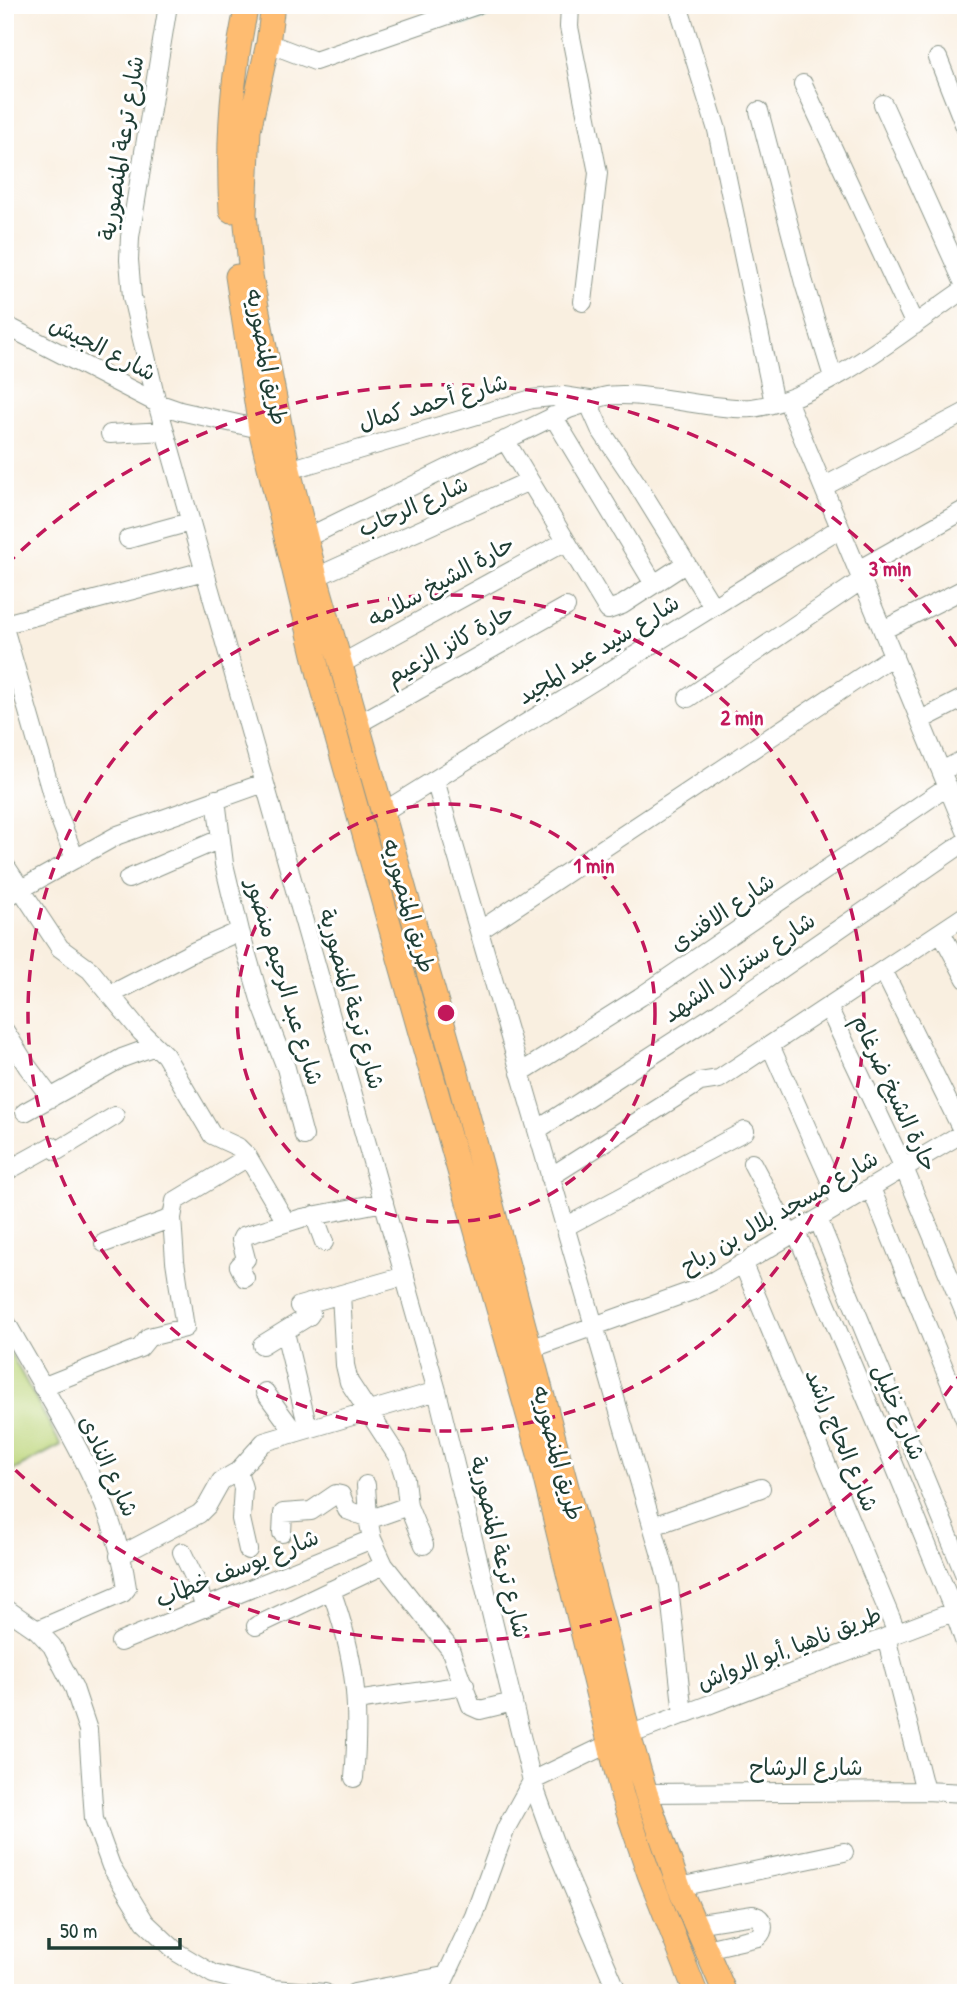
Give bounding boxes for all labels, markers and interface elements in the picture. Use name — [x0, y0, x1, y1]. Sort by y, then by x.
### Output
street label: شارع ترعة المنصورية — [91, 53, 151, 243]
street label: طريق المنصوريه — [239, 286, 296, 428]
street label: شارع الجيش — [44, 308, 162, 388]
street label: شارع أحمد كمال — [355, 365, 511, 439]
street label: شارع الرحاب — [353, 467, 473, 545]
street label: حارة الشيخ سلامه — [362, 527, 520, 635]
text: 3 min — [869, 554, 911, 583]
street label: شارع سيد عبد المجيد — [511, 586, 685, 712]
street label: حارة كانز الزعيم — [380, 595, 521, 694]
text: 2 min — [720, 703, 764, 732]
street label: طريق المنصوريه — [376, 835, 443, 977]
text: 1 min — [574, 851, 614, 880]
street label: شارع الافندى — [663, 865, 781, 959]
street label: شارع عبد الرحيم منصور — [236, 873, 332, 1090]
street label: شارع سنترال الشهد — [656, 904, 822, 1030]
street label: شارع ترعة المنصورية — [311, 905, 393, 1093]
centre of rings — [434, 1001, 458, 1025]
street label: حارة الشيخ ضرغام — [843, 1009, 945, 1177]
street label: شارع مسجد بلال بن رباح — [674, 1142, 884, 1282]
street label: شارع خليل — [864, 1359, 934, 1465]
street label: شارع الحاج راشد — [797, 1364, 887, 1516]
street label: طريق المنصوريه — [526, 1382, 591, 1524]
street label: شارع النادى — [72, 1410, 146, 1522]
street label: شارع ترعة المنصورية — [462, 1453, 538, 1641]
street label: شارع يوسف خطاب — [151, 1521, 323, 1615]
street label: طريق ناهيا ,أبو الرواش — [692, 1598, 886, 1697]
street label: شارع الرشاح — [749, 1751, 863, 1783]
scale bar — [49, 1907, 180, 1951]
text: 50 m — [60, 1916, 97, 1945]

